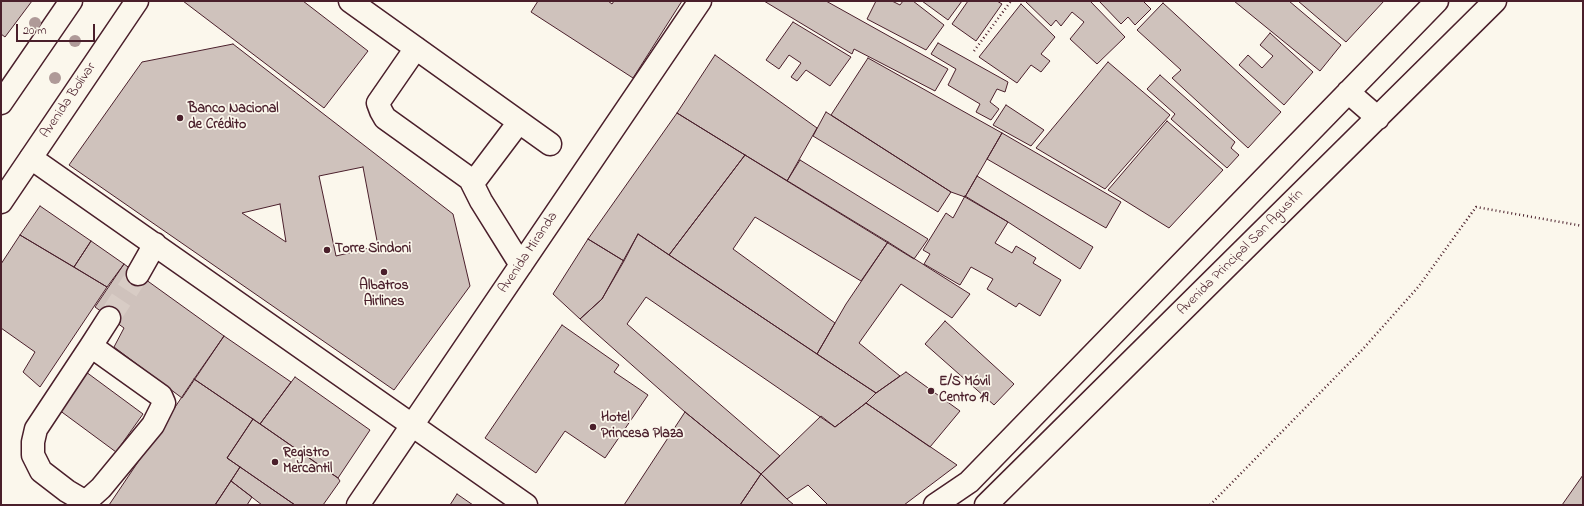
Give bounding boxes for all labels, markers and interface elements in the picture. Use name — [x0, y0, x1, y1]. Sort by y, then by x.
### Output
scale bar — [18, 16, 97, 42]
text: 20 m — [23, 22, 46, 40]
street label: Avenida Bolívar — [38, 60, 100, 142]
place label: Banco Nacional de Crédito — [188, 102, 279, 134]
marker: Banco Nacional de Crédito — [175, 113, 185, 123]
street label: Avenida Principal San Agustín — [1175, 187, 1307, 319]
street label: Avenida Miranda — [496, 209, 562, 297]
place label: Torre Sindoni — [335, 242, 411, 258]
marker: Torre Sindoni — [322, 245, 332, 255]
marker: Albatros Airlines — [379, 267, 389, 277]
place label: Albatros Airlines — [359, 279, 409, 312]
place label: E/S Móvil Centro 19 — [939, 375, 990, 408]
marker: E/S Móvil Centro 19 — [926, 386, 936, 396]
place label: Hotel Princesa Plaza — [601, 411, 683, 444]
marker: Hotel Princesa Plaza — [588, 422, 598, 432]
place label: Registro Mercantil — [283, 446, 332, 478]
marker: Registro Mercantil — [270, 457, 280, 467]

